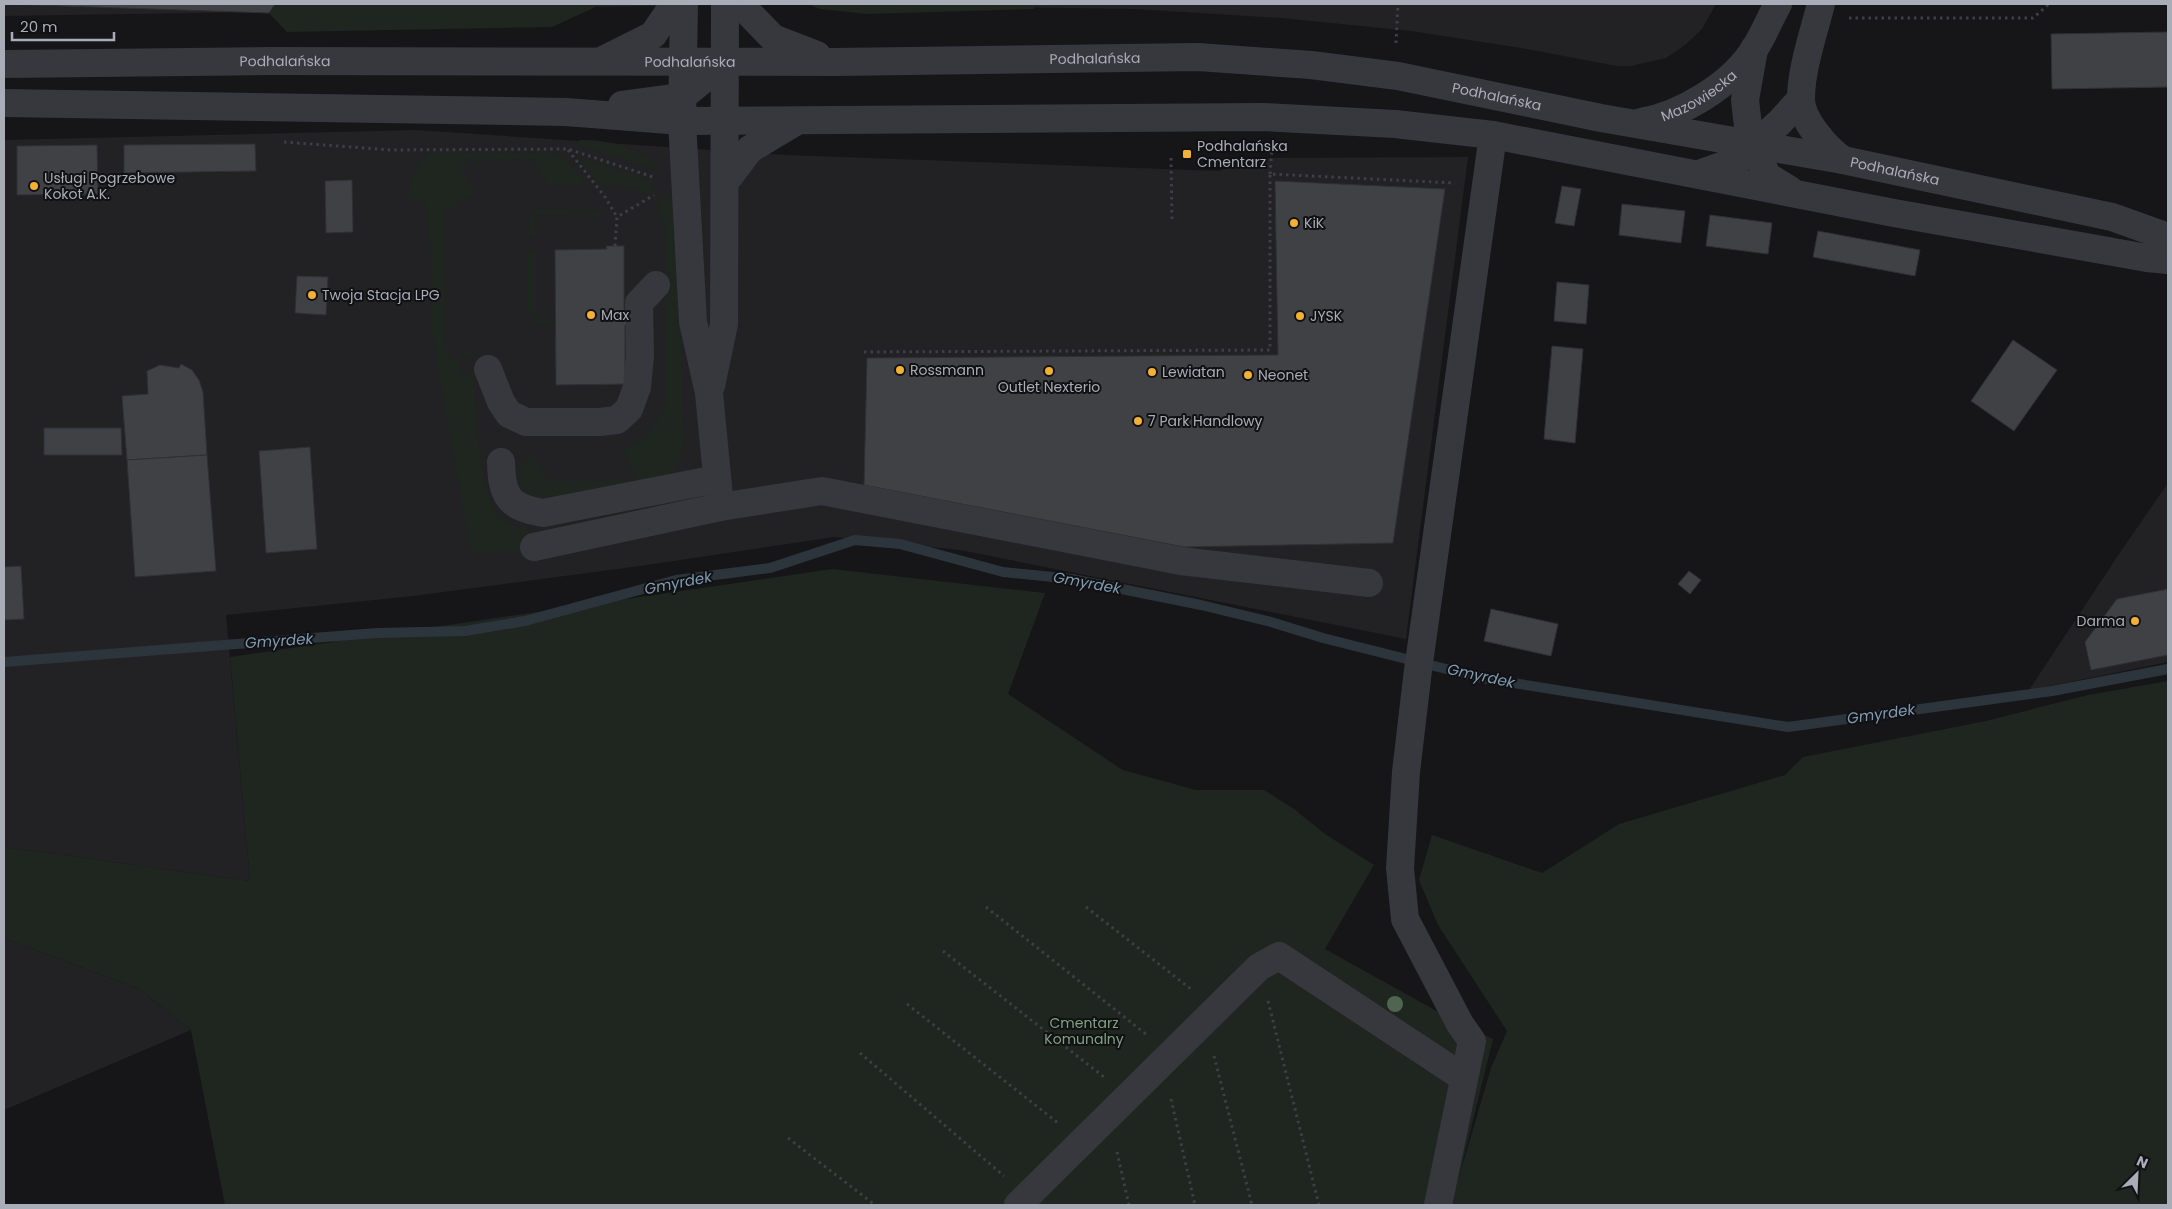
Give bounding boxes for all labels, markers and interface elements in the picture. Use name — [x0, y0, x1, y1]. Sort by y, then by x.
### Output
scale bar — [12, 10, 115, 42]
text: 20 m — [20, 16, 58, 37]
street label: Podhalańska — [1049, 48, 1141, 69]
street label: Podhalańska — [239, 51, 330, 71]
street label: Podhalańska — [645, 52, 735, 72]
street label: Mazowiecka — [1658, 66, 1741, 126]
street label: Podhalańska — [1450, 77, 1543, 115]
place label: Podhalańska Cmentarz — [1197, 136, 1288, 172]
marker: Podhalańska Cmentarz — [1181, 148, 1193, 160]
street label: Podhalańska — [1848, 152, 1941, 190]
place label: Usługi Pogrzebowe Kokot A.K. — [44, 168, 176, 204]
marker: Usługi Pogrzebowe Kokot A.K. — [28, 180, 40, 192]
place label: KiK — [1304, 213, 1325, 233]
marker: KiK — [1288, 217, 1300, 229]
place label: Twoja Stacja LPG — [322, 285, 440, 305]
marker: Twoja Stacja LPG — [306, 289, 318, 301]
place label: Max — [601, 305, 630, 325]
place label: JYSK — [1310, 306, 1343, 326]
marker: Max — [585, 309, 597, 321]
marker: JYSK — [1294, 310, 1306, 322]
place label: Rossmann — [910, 360, 984, 380]
place label: Lewiatan — [1162, 362, 1225, 382]
marker: Rossmann — [894, 364, 906, 376]
marker: Outlet Nexterio — [1043, 365, 1055, 377]
place label: Neonet — [1258, 365, 1308, 385]
marker: Lewiatan — [1146, 366, 1158, 378]
marker: Neonet — [1242, 369, 1254, 381]
place label: Outlet Nexterio — [998, 377, 1100, 397]
place label: 7 Park Handlowy — [1148, 411, 1263, 431]
marker: 7 Park Handlowy — [1132, 415, 1144, 427]
water label: Gmyrdek — [642, 565, 715, 599]
water label: Gmyrdek — [1052, 566, 1124, 599]
place label: Darma — [2077, 611, 2125, 631]
marker: Darma — [2129, 615, 2141, 627]
water label: Gmyrdek — [244, 628, 315, 653]
water label: Gmyrdek — [1446, 658, 1518, 693]
water label: Gmyrdek — [1846, 698, 1917, 729]
park label: Cmentarz Komunalny — [1044, 1013, 1124, 1049]
north arrow — [2112, 1149, 2162, 1199]
text: N — [2133, 1151, 2151, 1173]

